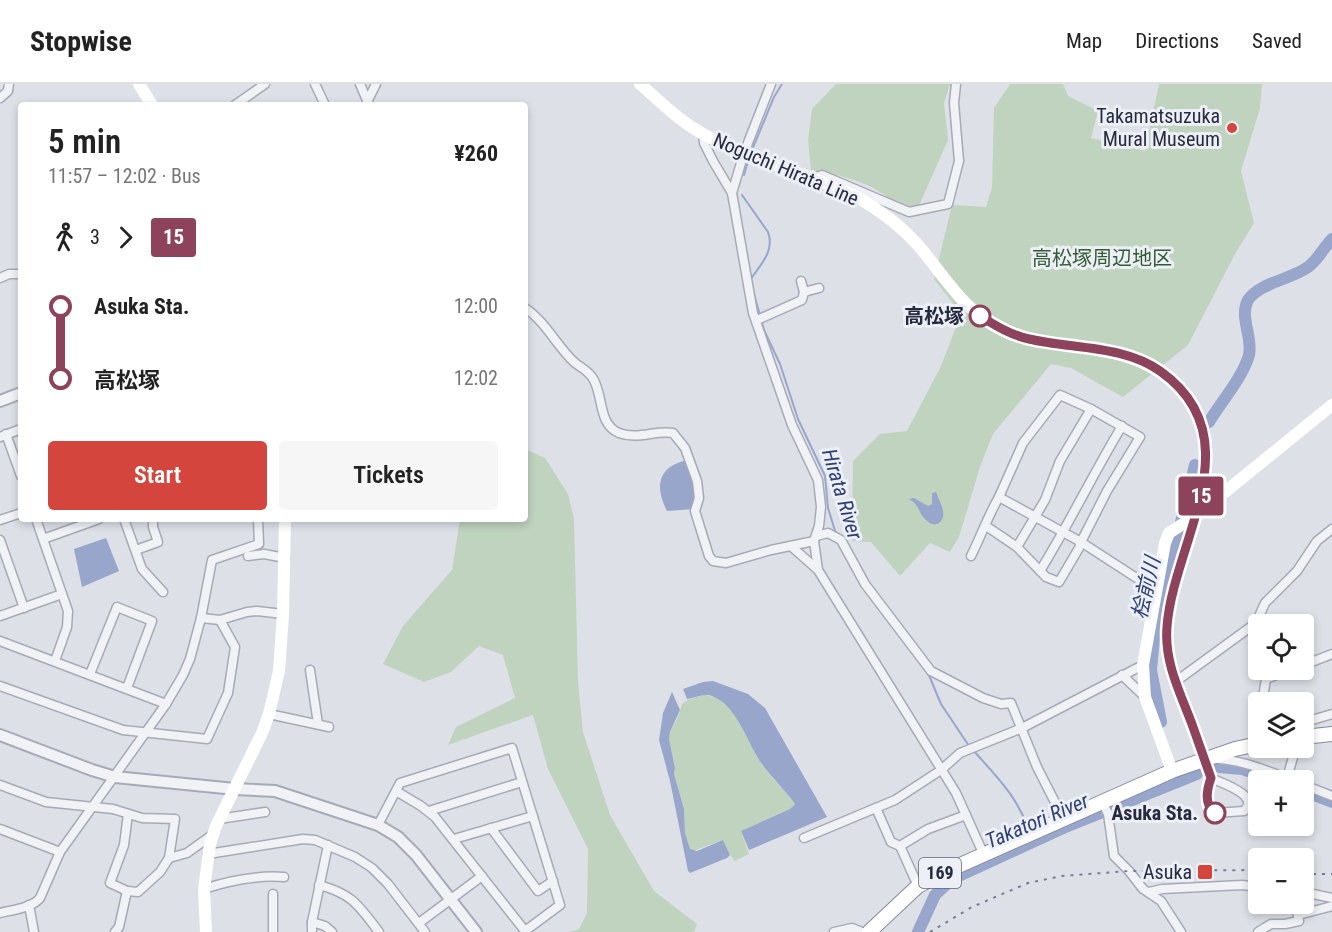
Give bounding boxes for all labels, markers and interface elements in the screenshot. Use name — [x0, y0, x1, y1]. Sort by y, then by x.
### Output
text: Stopwise — [30, 25, 132, 58]
text: Map — [1066, 29, 1102, 53]
text: Directions — [1135, 29, 1219, 53]
text: Saved — [1252, 29, 1302, 53]
place label: Takamatsuzuka Mural Museum — [1096, 104, 1220, 151]
marker: Takamatsuzuka Mural Museum — [1225, 121, 1239, 135]
text: 5 min — [48, 122, 121, 161]
street label: Noguchi Hirata Line — [710, 128, 862, 210]
text: ¥260 — [454, 141, 498, 166]
text: 11:57 – 12:02 · Bus — [48, 164, 201, 188]
icon: walk — [48, 221, 81, 254]
icon: forward — [109, 221, 142, 254]
text: 3 — [90, 225, 100, 249]
text: 15 — [163, 225, 184, 249]
park label: 高松塚周辺地区 — [1032, 246, 1172, 270]
text: Asuka Sta. — [94, 294, 189, 319]
text: 12:00 — [454, 294, 498, 318]
place label: 高松塚 — [904, 304, 964, 328]
marker: 高松塚 — [969, 305, 991, 327]
text: 12:02 — [454, 366, 498, 390]
text: 高松塚 — [94, 368, 160, 393]
button: Start — [48, 441, 267, 510]
button: Tickets — [279, 441, 498, 510]
water label: Hirata River — [817, 446, 867, 543]
line badge: 15 — [1174, 476, 1228, 516]
text: 15 — [1190, 484, 1212, 508]
water label: 桧前川 — [1127, 553, 1165, 621]
map controls — [1248, 614, 1314, 914]
button: locate — [1248, 614, 1314, 680]
button: layers — [1248, 692, 1314, 758]
button: + — [1248, 770, 1314, 836]
water label: Takatori River — [982, 788, 1093, 853]
place label: Asuka Sta. — [1111, 801, 1198, 825]
marker: Asuka Sta. — [1204, 802, 1226, 824]
button: − — [1248, 848, 1314, 914]
road number: 169 — [919, 858, 961, 888]
place label: Asuka — [1143, 860, 1192, 884]
marker: Asuka — [1196, 863, 1214, 881]

